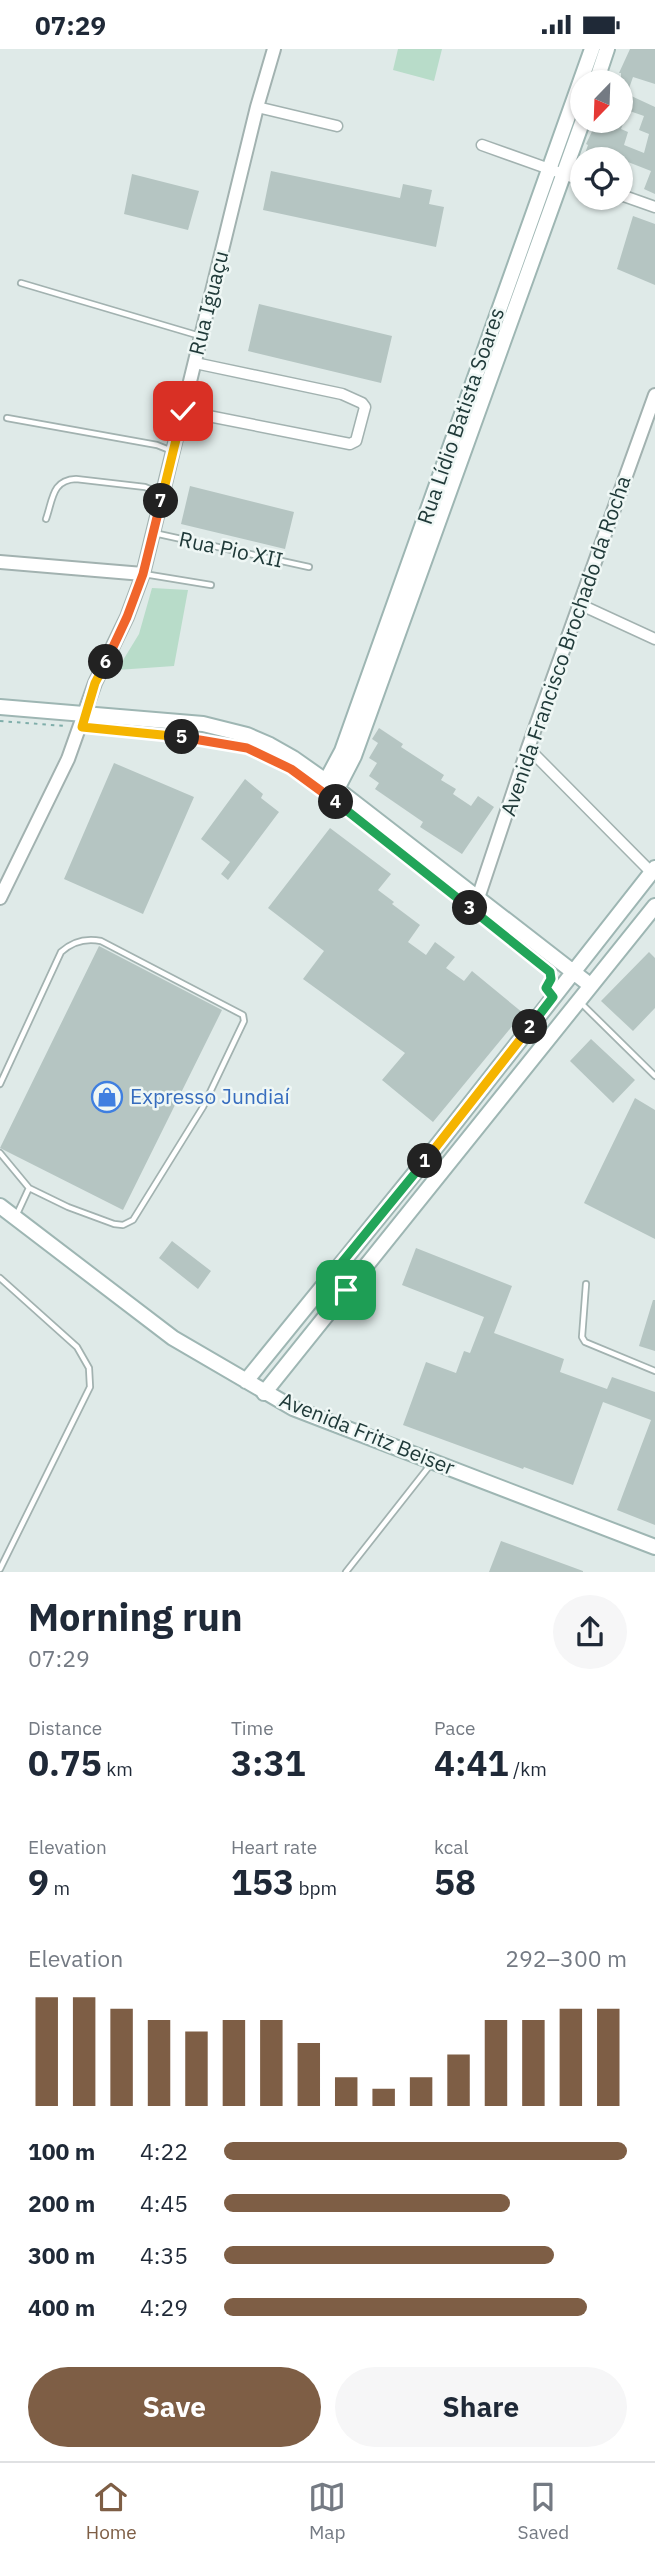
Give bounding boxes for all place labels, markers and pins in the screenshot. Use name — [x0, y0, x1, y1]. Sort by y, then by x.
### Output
pin — [153, 381, 213, 441]
pin: 7 — [144, 483, 178, 519]
pin: 6 — [88, 645, 124, 679]
pin: 5 — [164, 719, 200, 755]
pin: 4 — [318, 785, 354, 819]
pin: 3 — [452, 891, 488, 925]
pin: 2 — [512, 1009, 548, 1045]
shop icon: Expresso Jundiaí — [90, 1080, 124, 1114]
place label: Expresso Jundiaí — [130, 1082, 290, 1110]
pin: 1 — [408, 1143, 442, 1179]
pin — [316, 1260, 376, 1320]

